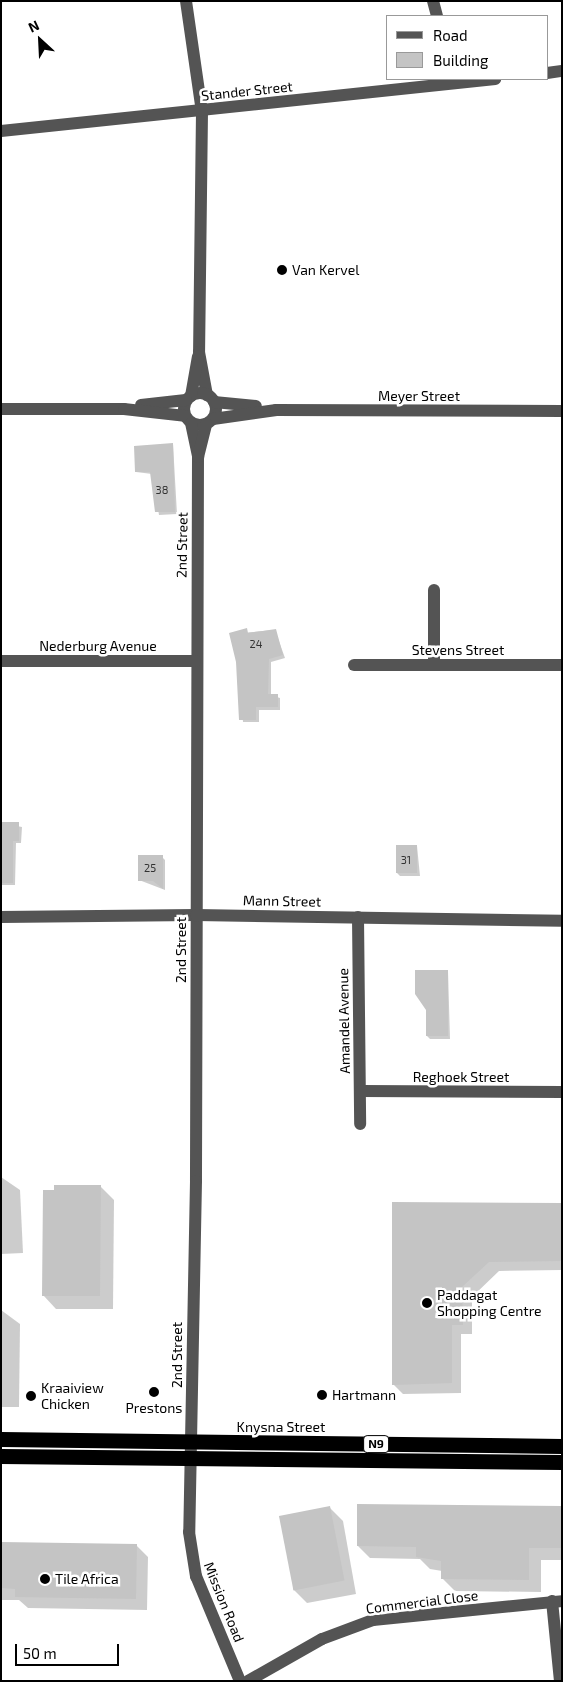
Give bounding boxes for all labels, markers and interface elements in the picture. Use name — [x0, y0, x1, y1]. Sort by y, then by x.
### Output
north arrow — [15, 15, 65, 65]
legend — [386, 15, 548, 80]
text: N — [25, 16, 42, 36]
text: Road — [433, 26, 468, 44]
text: Building — [433, 51, 488, 69]
street label: Stander Street — [200, 78, 294, 104]
place label: Van Kervel — [292, 262, 359, 278]
marker: Van Kervel — [276, 264, 288, 276]
street label: Meyer Street — [378, 388, 460, 404]
house number: 38 — [156, 483, 168, 497]
street label: 2nd Street — [173, 512, 191, 578]
house number: 24 — [250, 637, 262, 651]
street label: Nederburg Avenue — [39, 638, 157, 654]
street label: Stevens Street — [412, 642, 504, 658]
house number: 31 — [401, 853, 411, 867]
house number: 25 — [144, 861, 156, 875]
street label: Mann Street — [243, 892, 321, 910]
street label: 2nd Street — [173, 917, 189, 983]
street label: Amandel Avenue — [335, 968, 353, 1074]
street label: Reghoek Street — [413, 1069, 509, 1085]
place label: Paddagat Shopping Centre — [437, 1287, 542, 1320]
marker: Paddagat Shopping Centre — [421, 1297, 433, 1309]
street label: 2nd Street — [169, 1322, 185, 1388]
place label: Kraaiview Chicken — [41, 1380, 104, 1412]
marker: Prestons — [148, 1386, 160, 1398]
place label: Hartmann — [332, 1387, 396, 1403]
marker: Hartmann — [316, 1389, 328, 1401]
marker: Kraaiview Chicken — [25, 1390, 37, 1402]
place label: Prestons — [126, 1400, 182, 1416]
street label: Knysna Street — [237, 1419, 325, 1435]
road number: N9 — [362, 1435, 390, 1454]
street label: Mission Road — [200, 1559, 248, 1645]
place label: Tile Africa — [55, 1571, 119, 1587]
marker: Tile Africa — [39, 1573, 51, 1585]
street label: Commercial Close — [365, 1587, 479, 1617]
scale bar — [18, 1634, 121, 1666]
text: 50 m — [23, 1644, 57, 1662]

